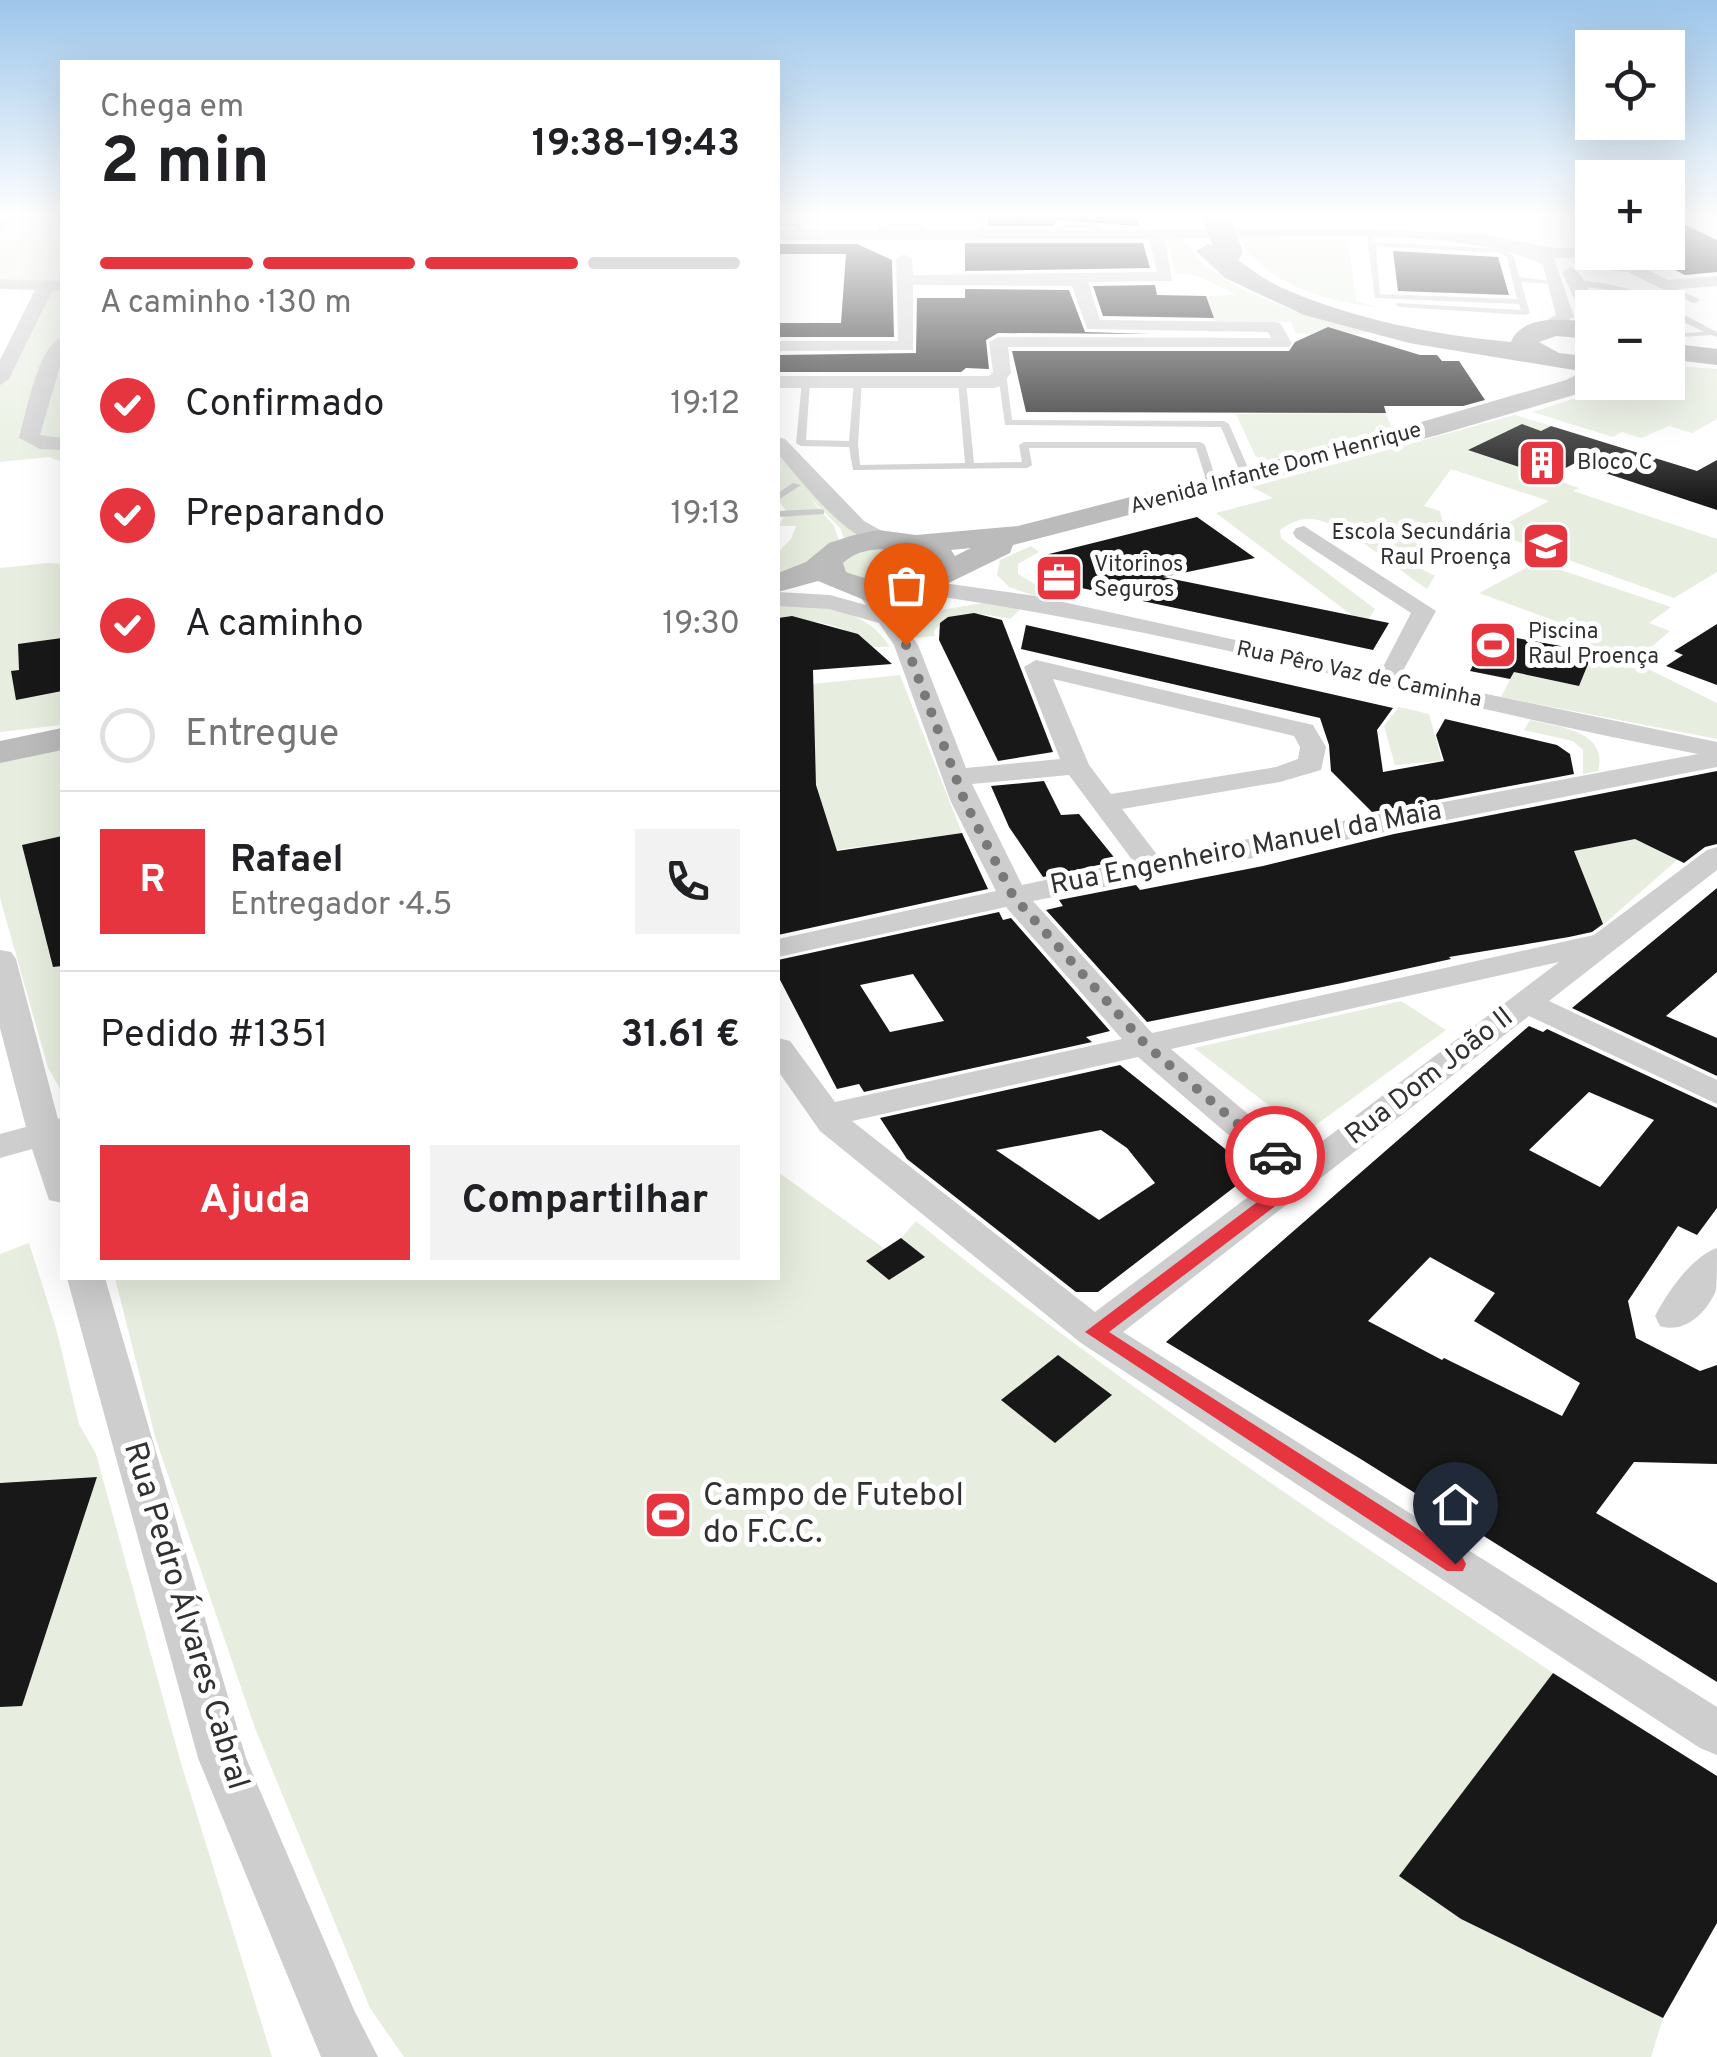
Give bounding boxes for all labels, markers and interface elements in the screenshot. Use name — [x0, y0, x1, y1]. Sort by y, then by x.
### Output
map controls — [1575, 30, 1685, 400]
button: locate — [1575, 30, 1685, 140]
text: Chega em — [100, 88, 244, 128]
text: 19:38–19:43 — [532, 121, 740, 170]
text: 2 min — [100, 124, 270, 206]
button: + — [1575, 160, 1685, 270]
text: A caminho · 130 m — [100, 284, 352, 324]
button: − — [1575, 290, 1685, 400]
icon: check — [100, 378, 155, 433]
text: Confirmado — [185, 381, 385, 430]
text: 19:12 — [670, 385, 740, 425]
street label: Avenida Infante Dom Henrique — [1127, 417, 1425, 521]
building icon: Bloco C — [1516, 437, 1568, 489]
place label: Bloco C — [1577, 450, 1653, 477]
icon: check — [100, 488, 155, 543]
text: Preparando — [185, 491, 385, 540]
text: 19:13 — [671, 495, 740, 535]
place label: Escola Secundária Raul Proença — [1332, 520, 1511, 572]
school or university icon: Escola Secundária Raul Proença — [1520, 520, 1572, 572]
pin — [864, 543, 949, 646]
office icon: Vitorinos Seguros — [1033, 552, 1085, 604]
place label: Vitorinos Seguros — [1094, 552, 1183, 604]
icon: bag — [879, 558, 934, 613]
icon: check — [100, 598, 155, 653]
text: A caminho — [185, 601, 364, 650]
text: 19:30 — [662, 605, 740, 645]
sports icon: Piscina Raul Proença — [1467, 619, 1519, 671]
place label: Piscina Raul Proença — [1528, 619, 1659, 671]
street label: Rua Pêro Vaz de Caminha — [1234, 636, 1484, 714]
text: Entregue — [185, 711, 339, 760]
street label: Rua Engenheiro Manuel da Maia — [1047, 793, 1445, 905]
button: phone — [635, 829, 740, 934]
text: Rafael — [230, 837, 344, 886]
text: R — [139, 857, 166, 906]
text: Entregador · 4.5 — [230, 886, 452, 926]
street label: Rua Dom João II — [1339, 1000, 1521, 1154]
text: Pedido #1351 — [100, 1012, 328, 1061]
text: 31.61 € — [620, 1012, 740, 1061]
courier — [1225, 1106, 1325, 1206]
icon: car — [1248, 1129, 1303, 1184]
button: Ajuda — [100, 1145, 410, 1260]
button: Compartilhar — [430, 1145, 740, 1260]
street label: Rua Pedro Álvares Cabral — [113, 1437, 259, 1795]
pin — [1413, 1462, 1498, 1565]
place label: Campo de Futebol do F.C.C. — [703, 1477, 964, 1554]
icon: home — [1428, 1477, 1483, 1532]
sports icon: Campo de Futebol do F.C.C. — [642, 1489, 694, 1541]

